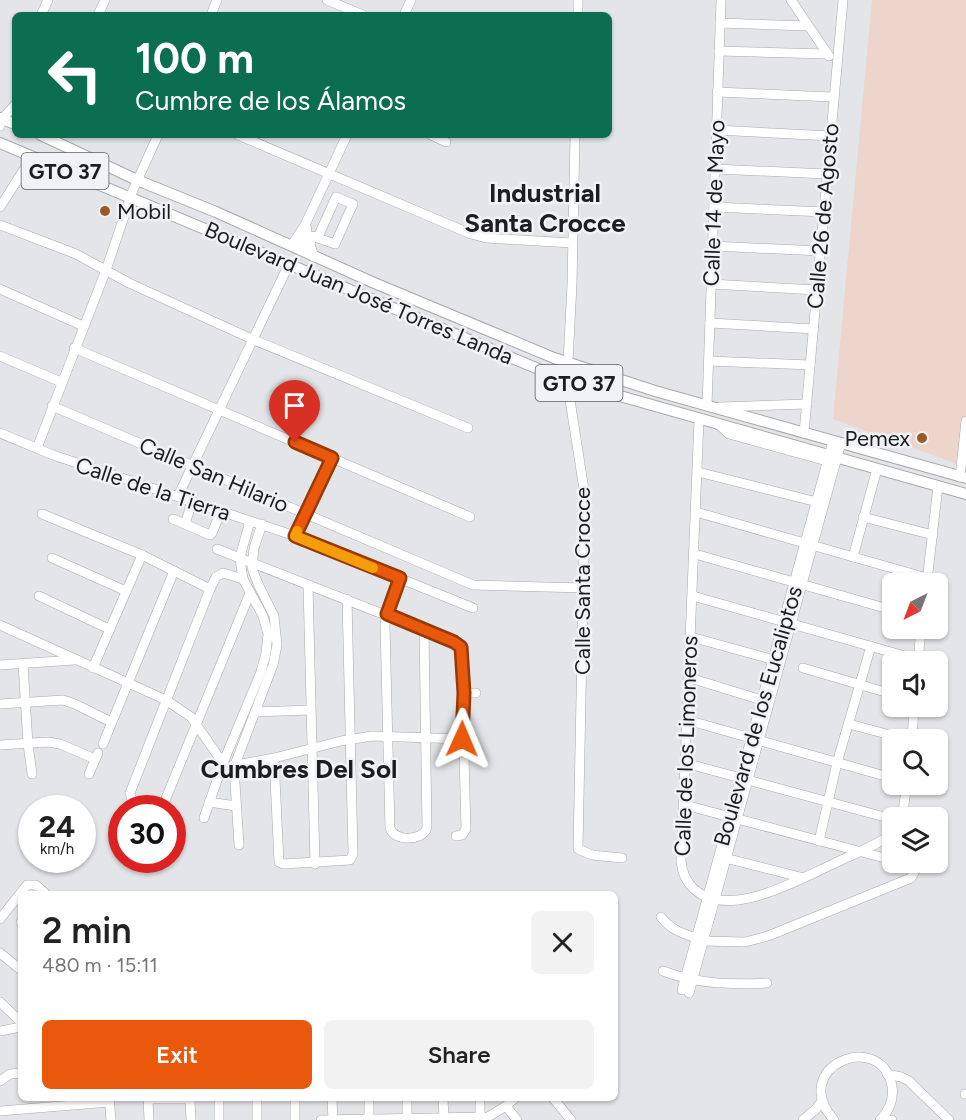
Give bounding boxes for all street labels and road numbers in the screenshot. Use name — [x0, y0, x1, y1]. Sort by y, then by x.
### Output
street label: Calle 14 de Mayo — [698, 119, 730, 287]
street label: Calle 26 de Agosto — [801, 122, 845, 310]
road number: GTO 37 — [22, 153, 109, 189]
street label: Boulevard Juan José Torres Landa — [201, 216, 517, 370]
road number: GTO 37 — [536, 365, 622, 401]
street label: Calle San Hilario — [135, 431, 293, 519]
street label: Calle de la Tierra — [72, 451, 234, 527]
street label: Calle Santa Crocce — [569, 487, 596, 675]
street label: Boulevard de los Eucaliptos — [708, 583, 808, 849]
street label: Calle de los Limoneros — [669, 635, 703, 857]

